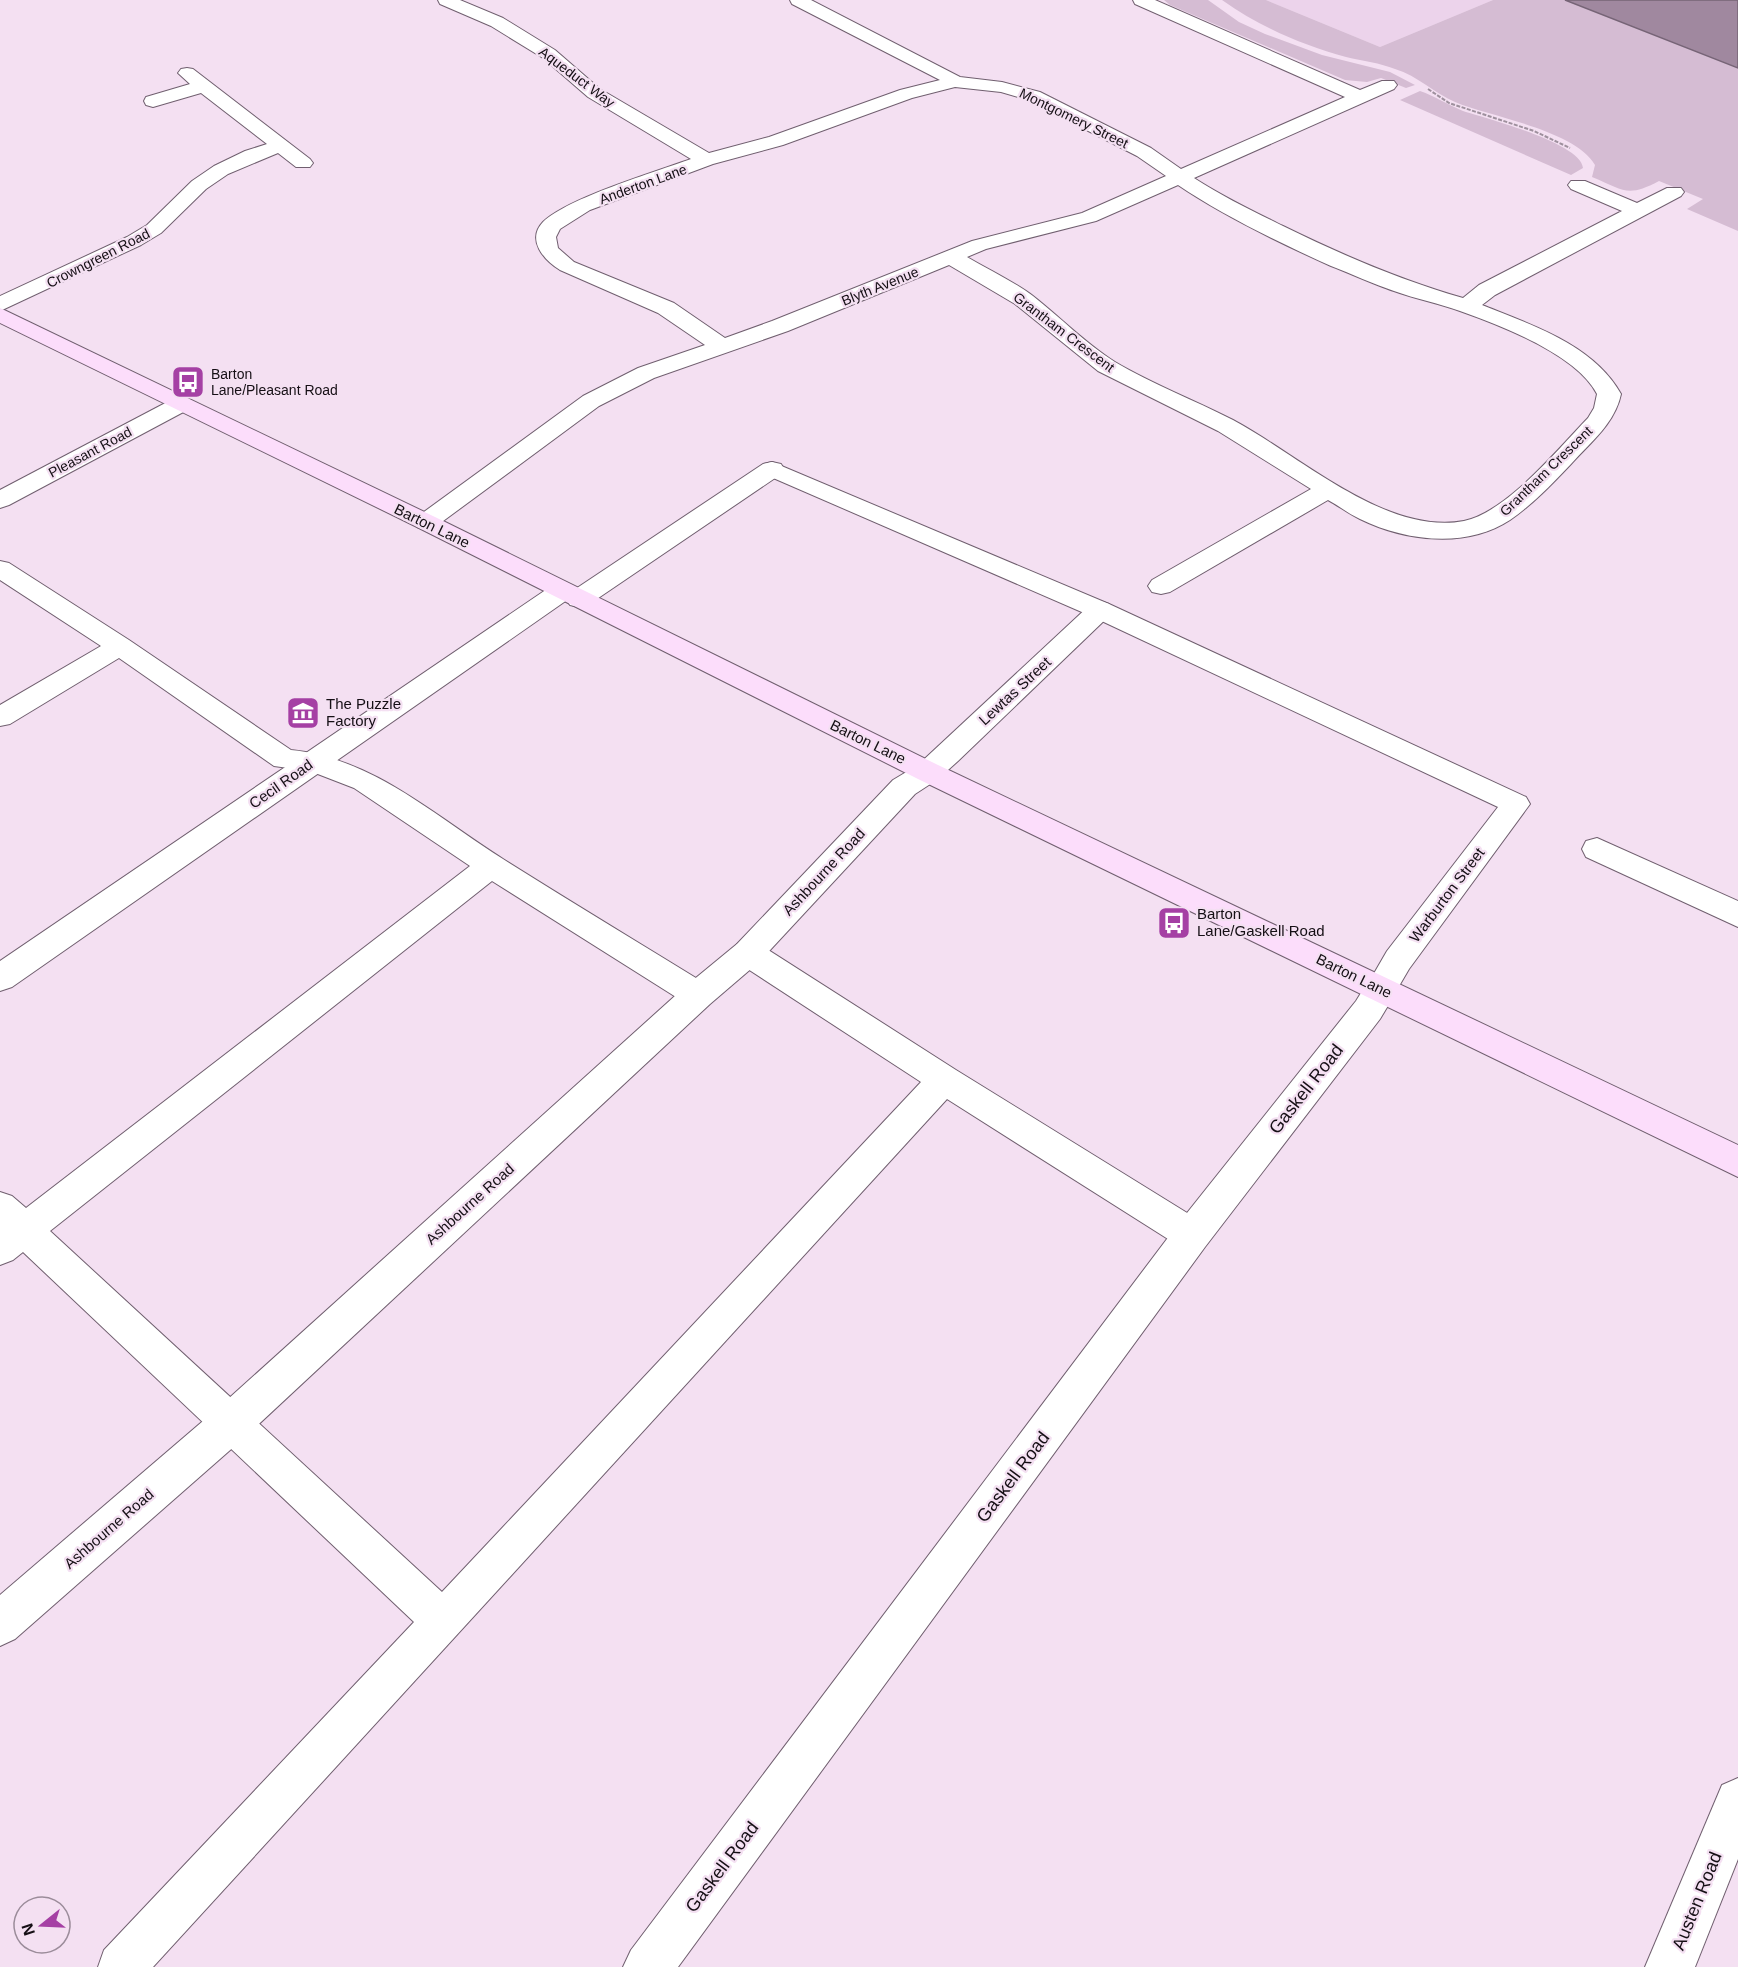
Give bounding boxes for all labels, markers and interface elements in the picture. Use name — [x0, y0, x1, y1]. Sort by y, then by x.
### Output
street label: Aqueduct Way — [536, 43, 618, 111]
street label: Montgomery Street — [1017, 85, 1131, 151]
street label: Anderton Lane — [597, 161, 689, 207]
street label: Crowngreen Road — [44, 225, 152, 291]
street label: Blyth Avenue — [839, 263, 921, 309]
street label: Grantham Crescent — [1010, 289, 1118, 375]
bus stop icon: Barton Lane/Pleasant Road — [170, 364, 206, 400]
place label: Barton Lane/Pleasant Road — [211, 366, 338, 398]
street label: Pleasant Road — [46, 423, 134, 481]
street label: Grantham Crescent — [1497, 423, 1596, 519]
street label: Barton Lane — [392, 500, 473, 551]
street label: Lewtas Street — [975, 653, 1055, 728]
museum icon: The Puzzle Factory — [285, 695, 321, 731]
place label: The Puzzle Factory — [326, 695, 401, 729]
street label: Barton Lane — [828, 716, 909, 767]
street label: Cecil Road — [246, 756, 316, 812]
street label: Ashbourne Road — [779, 825, 868, 919]
street label: Warburton Street — [1406, 844, 1488, 945]
bus stop icon: Barton Lane/Gaskell Road — [1156, 905, 1192, 941]
place label: Barton Lane/Gaskell Road — [1197, 905, 1325, 939]
street label: Barton Lane — [1314, 950, 1395, 1001]
street label: Gaskell Road — [1265, 1040, 1347, 1138]
street label: Ashbourne Road — [422, 1160, 517, 1248]
street label: Gaskell Road — [972, 1428, 1054, 1526]
street label: Ashbourne Road — [61, 1485, 157, 1572]
street label: Gaskell Road — [681, 1818, 763, 1916]
street label: Austen Road — [1668, 1849, 1726, 1953]
north arrow — [12, 1895, 72, 1955]
text: N — [18, 1921, 38, 1938]

